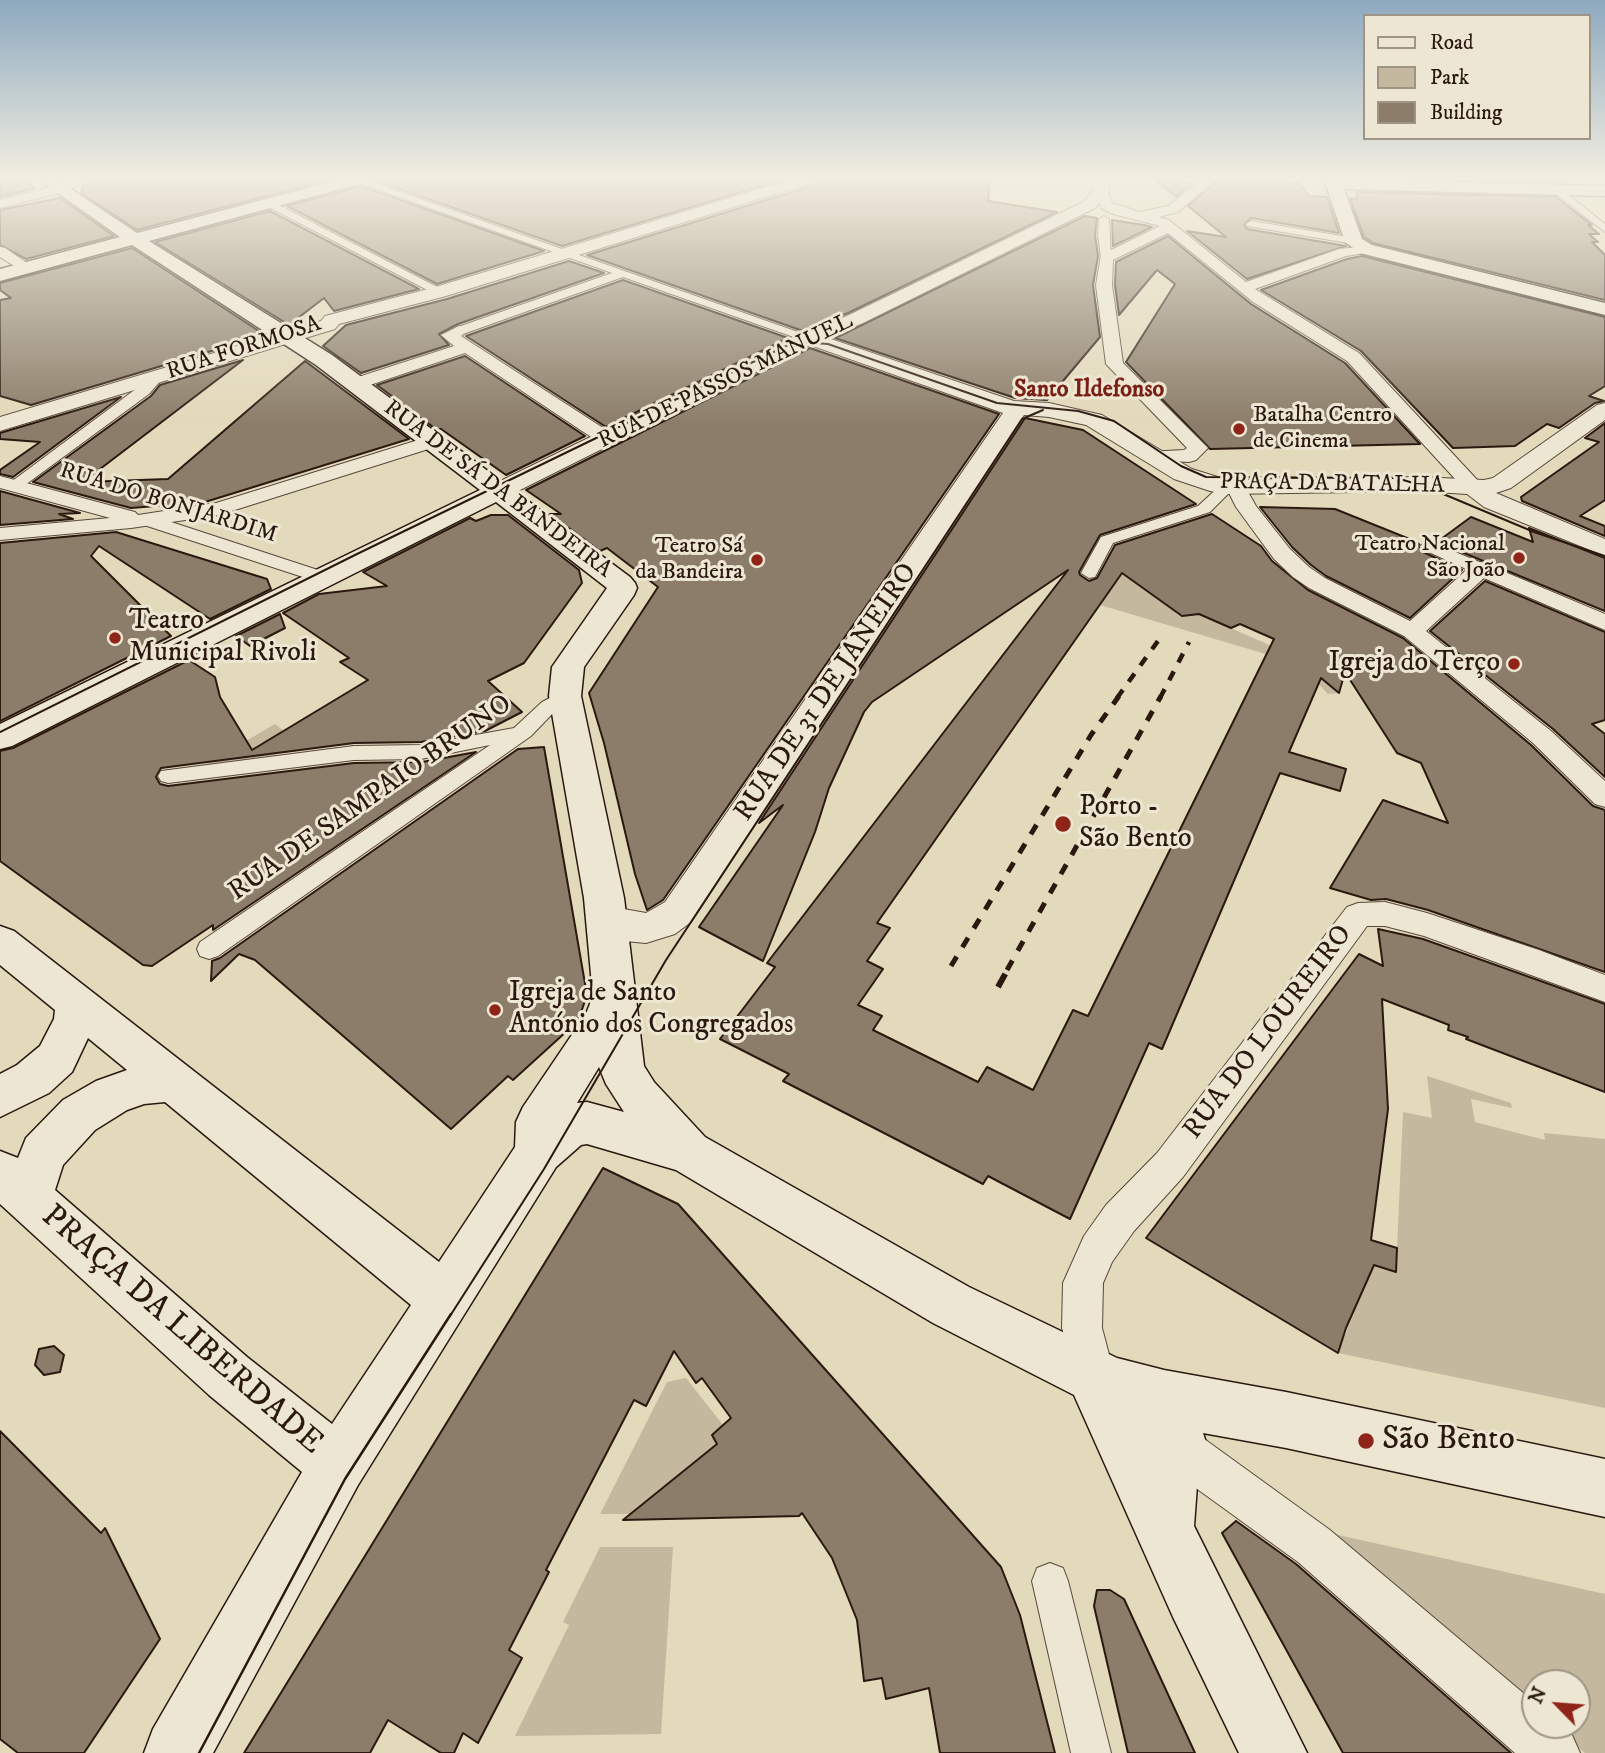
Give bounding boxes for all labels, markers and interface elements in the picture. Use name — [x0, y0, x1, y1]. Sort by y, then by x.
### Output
legend — [1364, 14, 1591, 140]
text: Road — [1430, 30, 1474, 56]
text: Park — [1430, 65, 1469, 91]
text: Building — [1430, 100, 1502, 126]
street label: RUA DE PASSOS MANUEL — [594, 308, 858, 456]
street label: RUA FORMOSA — [163, 311, 325, 387]
district label: Santo Ildefonso — [1014, 377, 1164, 405]
street label: RUA DE SÁ DA BANDEIRA — [377, 395, 617, 585]
place label: Batalha Centro de Cinema — [1253, 402, 1392, 456]
marker: Batalha Centro de Cinema — [1231, 421, 1247, 437]
street label: RUA DO BONJARDIM — [56, 458, 280, 550]
street label: PRAÇA DA BATALHA — [1219, 469, 1445, 501]
place label: Teatro Nacional São João — [1355, 531, 1505, 585]
place label: Teatro Sá da Bandeira — [635, 533, 743, 587]
marker: Teatro Nacional São João — [1511, 550, 1527, 566]
marker: Teatro Sá da Bandeira — [749, 552, 765, 568]
street label: RUA DE 31 DE JANEIRO — [728, 558, 926, 828]
place label: Teatro Municipal Rivoli — [129, 605, 316, 671]
marker: Teatro Municipal Rivoli — [107, 630, 123, 646]
place label: Igreja do Terço — [1329, 647, 1500, 681]
marker: Igreja do Terço — [1506, 656, 1522, 672]
street label: RUA DE SAMPAIO BRUNO — [223, 688, 519, 910]
place label: Porto - São Bento — [1079, 791, 1192, 857]
marker: Porto - São Bento — [1053, 814, 1073, 834]
street label: RUA DO LOUREIRO — [1178, 919, 1360, 1147]
place label: Igreja de Santo António dos Congregados — [509, 977, 793, 1043]
marker: Igreja de Santo António dos Congregados — [487, 1002, 503, 1018]
street label: PRAÇA DA LIBERDADE — [32, 1198, 330, 1464]
place label: São Bento — [1382, 1421, 1515, 1461]
marker: São Bento — [1356, 1431, 1376, 1451]
north arrow — [1521, 1669, 1591, 1739]
text: N — [1525, 1684, 1552, 1708]

